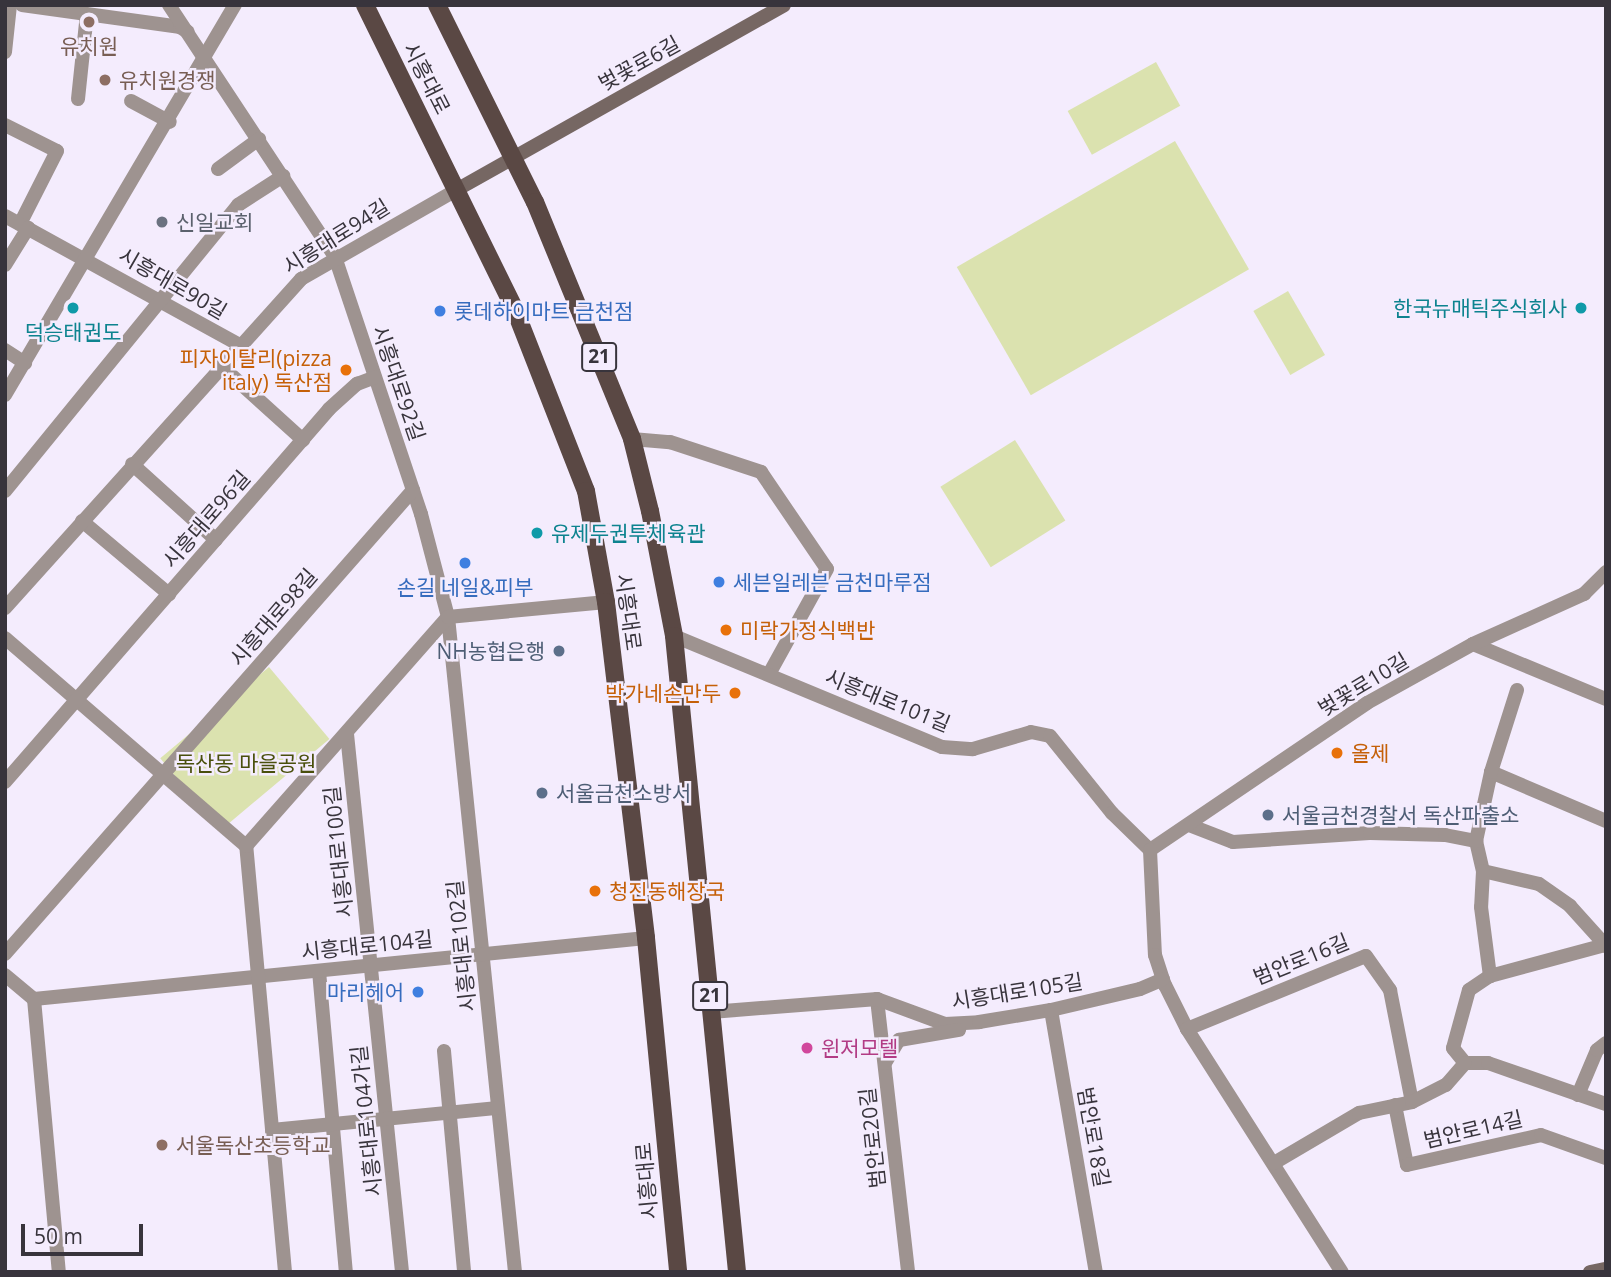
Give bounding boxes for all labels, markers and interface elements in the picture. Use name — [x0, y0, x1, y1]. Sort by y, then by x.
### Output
marker: 유치원 — [81, 14, 97, 30]
street label: 벚꽃로6길 — [594, 30, 684, 96]
place label: 유치원 — [60, 33, 118, 59]
street label: 시흥대로 — [398, 38, 456, 118]
place label: 유치원경쟁 — [119, 67, 216, 93]
marker: 유치원경쟁 — [97, 72, 113, 88]
street label: 시흥대로94길 — [278, 193, 394, 279]
place label: 신일교회 — [176, 209, 253, 235]
marker: 신일교회 — [154, 214, 170, 230]
street label: 시흥대로90길 — [114, 242, 232, 324]
place label: 한국뉴매틱주식회사 — [1393, 295, 1567, 321]
place label: 롯데하이마트 금천점 — [454, 298, 633, 324]
marker: 덕승태권도 — [65, 300, 81, 316]
marker: 한국뉴매틱주식회사 — [1573, 300, 1589, 316]
marker: 롯데하이마트 금천점 — [432, 303, 448, 319]
place label: 덕승태권도 — [25, 319, 121, 345]
street label: 시흥대로92길 — [367, 322, 431, 444]
road number: 21 — [580, 342, 618, 372]
place label: 피자이탈리(pizza italy) 독산점 — [180, 345, 332, 395]
marker: 피자이탈리(pizza italy) 독산점 — [338, 362, 354, 378]
street label: 시흥대로96길 — [157, 465, 255, 573]
place label: 유제두권투체육관 — [551, 520, 706, 546]
marker: 유제두권투체육관 — [529, 525, 545, 541]
marker: 손길 네일&피부 — [457, 555, 473, 571]
street label: 시흥대로98길 — [224, 563, 322, 671]
place label: 세븐일레븐 금천마루점 — [733, 569, 932, 595]
street label: 시흥대로 — [611, 572, 647, 652]
place label: 손길 네일&피부 — [397, 574, 533, 600]
marker: 세븐일레븐 금천마루점 — [711, 574, 727, 590]
place label: 미락가정식백반 — [740, 617, 875, 643]
marker: 미락가정식백반 — [718, 622, 734, 638]
place label: NH농협은행 — [436, 638, 545, 664]
marker: NH농협은행 — [551, 643, 567, 659]
street label: 벚꽃로10길 — [1313, 647, 1413, 721]
street label: 시흥대로101길 — [822, 663, 954, 737]
place label: 박가네손만두 — [605, 680, 721, 706]
marker: 박가네손만두 — [727, 685, 743, 701]
place label: 올제 — [1351, 740, 1390, 766]
marker: 올제 — [1329, 745, 1345, 761]
park label: 독산동 마을공원 — [176, 750, 316, 776]
place label: 서울금천소방서 — [556, 780, 691, 806]
street label: 시흥대로100길 — [319, 785, 357, 919]
marker: 서울금천소방서 — [534, 785, 550, 801]
place label: 서울금천경찰서 독산파출소 — [1282, 802, 1519, 828]
marker: 서울금천경찰서 독산파출소 — [1260, 807, 1276, 823]
place label: 청진동해장국 — [609, 878, 725, 904]
street label: 시흥대로102길 — [442, 879, 480, 1013]
marker: 청진동해장국 — [587, 883, 603, 899]
street label: 시흥대로104길 — [300, 926, 434, 964]
street label: 범안로16길 — [1249, 928, 1353, 990]
street label: 시흥대로105길 — [950, 968, 1084, 1014]
place label: 마리헤어 — [327, 979, 404, 1005]
road number: 21 — [691, 980, 729, 1012]
marker: 마리헤어 — [410, 984, 426, 1000]
place label: 윈저모텔 — [821, 1035, 898, 1061]
marker: 윈저모텔 — [799, 1040, 815, 1056]
street label: 시흥대로104가길 — [346, 1044, 386, 1198]
street label: 범안로18길 — [1073, 1085, 1115, 1189]
street label: 범안로20길 — [854, 1086, 890, 1190]
street label: 범안로14길 — [1421, 1105, 1525, 1153]
place label: 서울독산초등학교 — [176, 1132, 331, 1158]
marker: 서울독산초등학교 — [154, 1137, 170, 1153]
street label: 시흥대로 — [630, 1141, 662, 1221]
scale bar — [24, 1210, 147, 1254]
text: 50 m — [34, 1222, 83, 1250]

